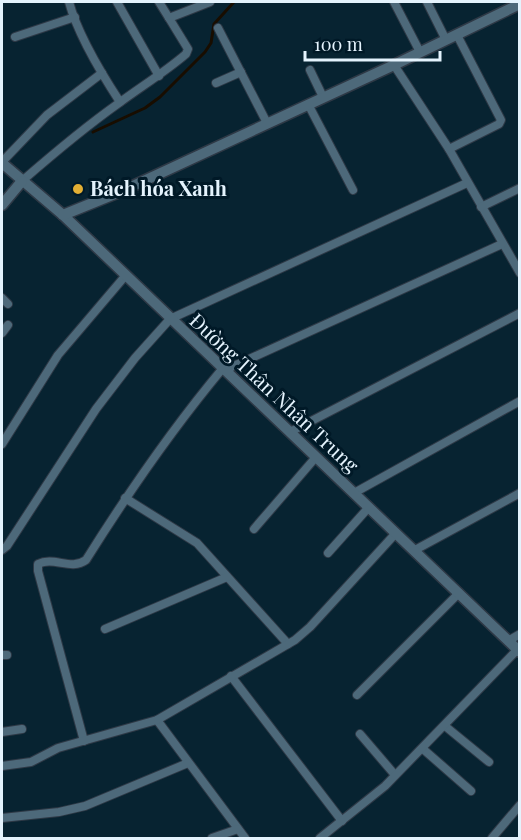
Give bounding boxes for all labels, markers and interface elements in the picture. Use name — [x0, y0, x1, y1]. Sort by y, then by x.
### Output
scale bar — [305, 24, 440, 62]
text: 100 m — [314, 32, 363, 56]
place label: Bách hóa Xanh — [90, 174, 227, 201]
marker: Bách hóa Xanh — [71, 182, 85, 196]
street label: Đường Thân Nhân Trung — [185, 306, 366, 478]

